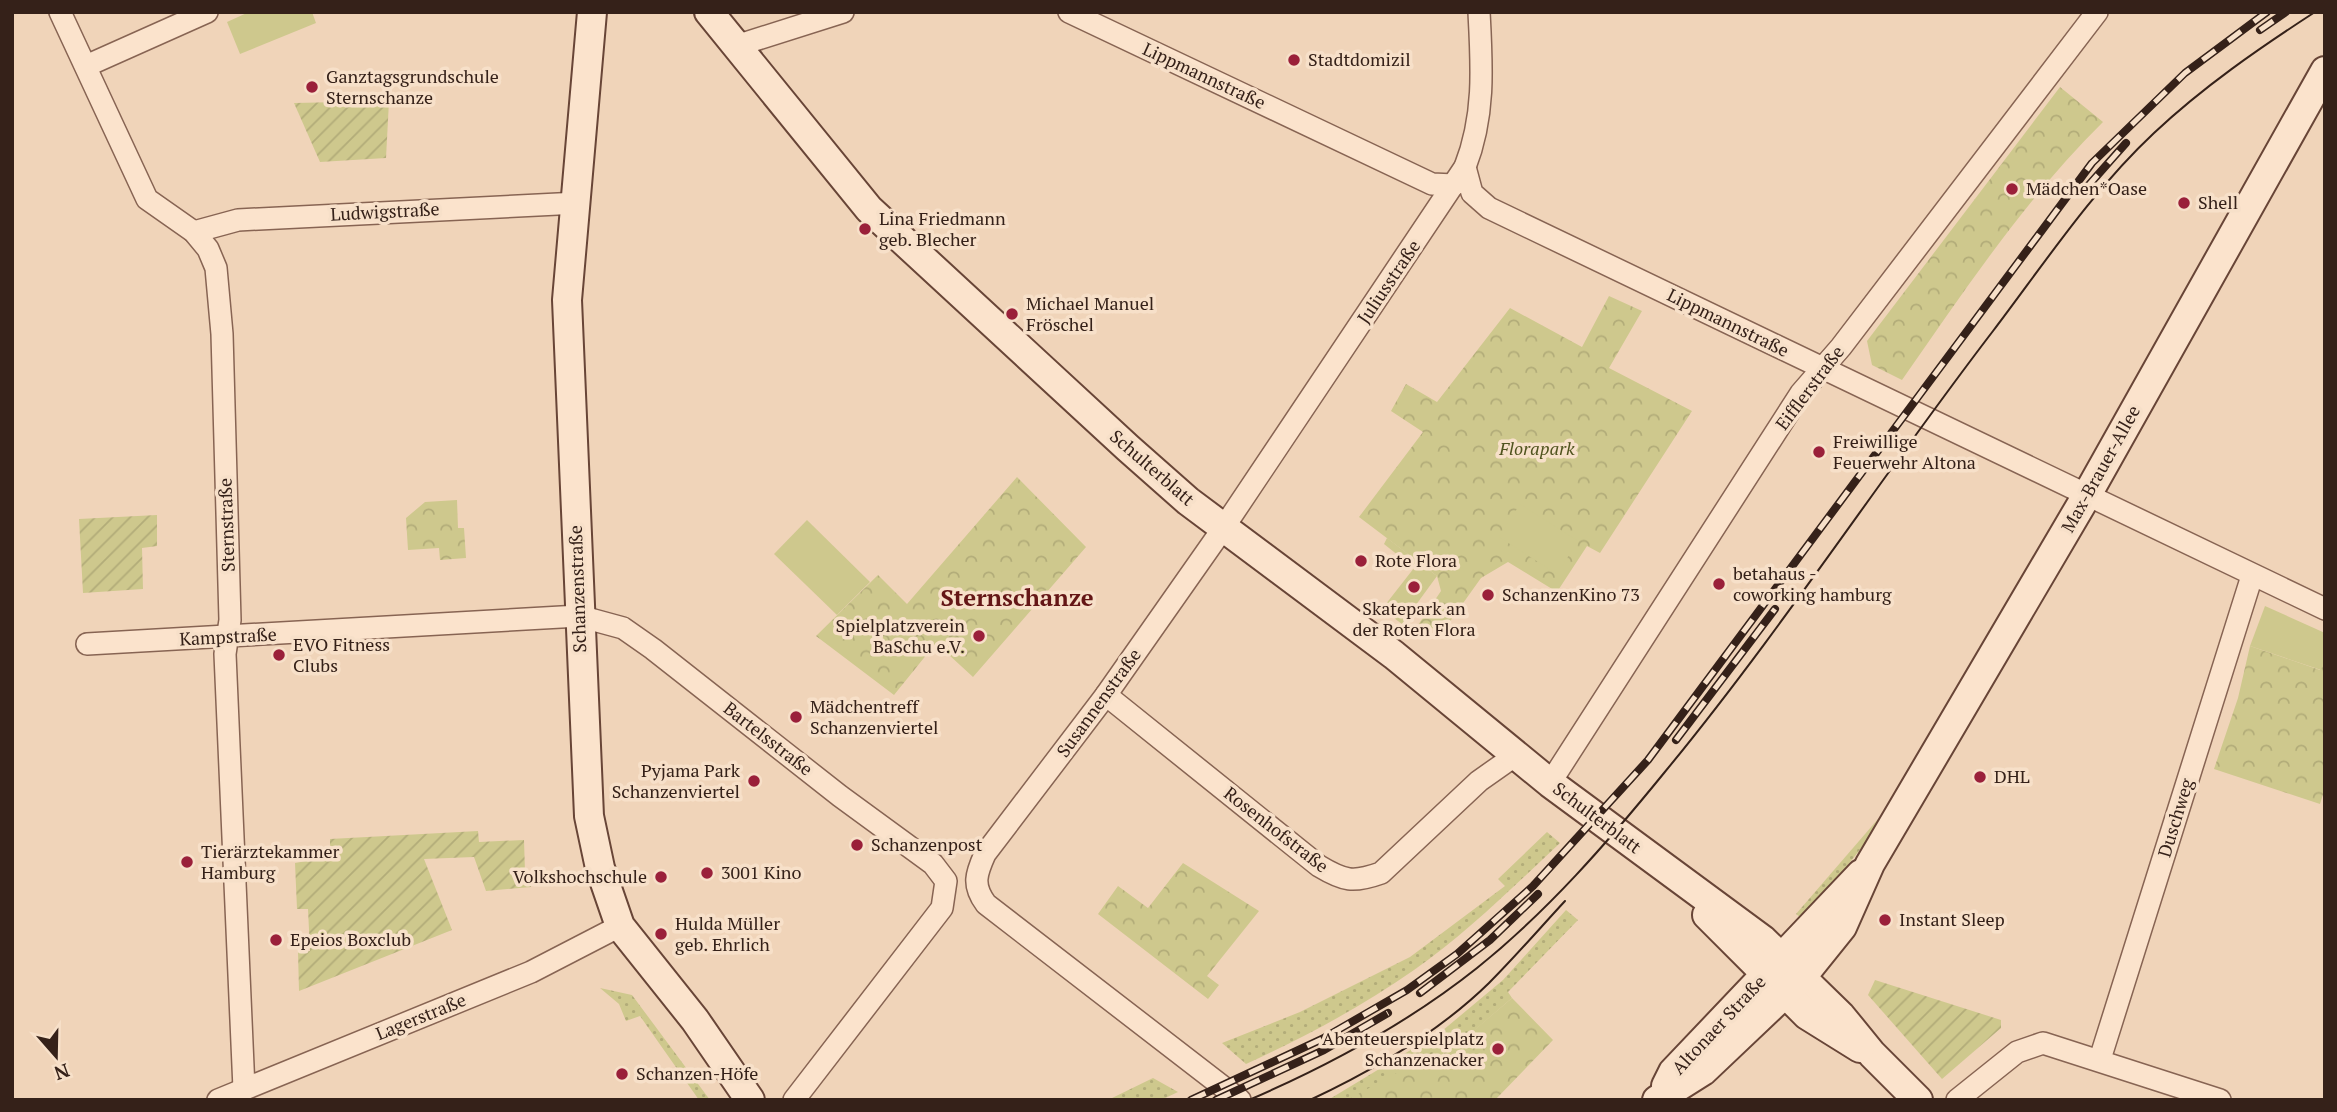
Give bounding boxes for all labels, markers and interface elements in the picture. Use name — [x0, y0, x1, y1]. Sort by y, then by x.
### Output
street label: Lippmannstraße — [1139, 36, 1270, 114]
place label: Stadtdomizil — [1308, 47, 1411, 71]
marker: Stadtdomizil — [1286, 52, 1302, 68]
place label: Ganztagsgrundschule Sternschanze — [326, 64, 499, 109]
marker: Ganztagsgrundschule Sternschanze — [304, 79, 320, 95]
place label: Mädchen*Oase — [2026, 176, 2147, 200]
marker: Mädchen*Oase — [2004, 181, 2020, 197]
place label: Shell — [2198, 190, 2238, 214]
marker: Shell — [2176, 195, 2192, 211]
street label: Ludwigstraße — [330, 196, 440, 226]
place label: Lina Friedmann geb. Blecher — [879, 206, 1006, 251]
marker: Lina Friedmann geb. Blecher — [857, 221, 873, 237]
street label: Juliusstraße — [1351, 235, 1425, 328]
street label: Lippmannstraße — [1664, 282, 1793, 362]
place label: Michael Manuel Fröschel — [1026, 291, 1154, 336]
marker: Michael Manuel Fröschel — [1004, 306, 1020, 322]
street label: Eifflerstraße — [1770, 340, 1849, 435]
street label: Max-Brauer-Allee — [2055, 401, 2145, 536]
street label: Schulterblatt — [1105, 424, 1200, 511]
place label: Freiwillige Feuerwehr Altona — [1833, 429, 1976, 474]
park label: Florapark — [1498, 436, 1575, 460]
marker: Freiwillige Feuerwehr Altona — [1811, 444, 1827, 460]
street label: Sternstraße — [212, 478, 240, 572]
street label: Schanzenstraße — [563, 525, 591, 653]
place label: Rote Flora — [1375, 548, 1457, 572]
marker: Rote Flora — [1353, 553, 1369, 569]
place label: betahaus - coworking hamburg — [1733, 561, 1892, 606]
marker: betahaus - coworking hamburg — [1711, 576, 1727, 592]
marker: Skatepark an der Roten Flora — [1406, 579, 1422, 595]
district label: Sternschanze — [940, 581, 1094, 613]
place label: SchanzenKino 73 — [1502, 582, 1640, 606]
marker: SchanzenKino 73 — [1480, 587, 1496, 603]
place label: Skatepark an der Roten Flora — [1352, 596, 1476, 641]
place label: Spielplatzverein BaSchu e.V. — [835, 613, 965, 658]
street label: Kampstraße — [179, 621, 277, 651]
marker: Spielplatzverein BaSchu e.V. — [971, 628, 987, 644]
place label: EVO Fitness Clubs — [293, 632, 390, 677]
street label: Susannenstraße — [1051, 643, 1146, 762]
marker: EVO Fitness Clubs — [271, 647, 287, 663]
place label: Mädchentreff Schanzenviertel — [810, 694, 938, 739]
street label: Bartelsstraße — [719, 696, 818, 781]
marker: Mädchentreff Schanzenviertel — [788, 709, 804, 725]
place label: Pyjama Park Schanzenviertel — [612, 758, 741, 803]
place label: DHL — [1994, 764, 2030, 788]
marker: DHL — [1972, 769, 1988, 785]
marker: Pyjama Park Schanzenviertel — [746, 773, 762, 789]
street label: Duschweg — [2152, 775, 2199, 860]
street label: Schulterblatt — [1549, 776, 1647, 858]
street label: Rosenhofstraße — [1219, 781, 1334, 878]
place label: Schanzenpost — [871, 832, 983, 856]
marker: Schanzenpost — [849, 837, 865, 853]
place label: Tierärztekammer Hamburg — [201, 839, 340, 884]
marker: Tierärztekammer Hamburg — [179, 854, 195, 870]
place label: 3001 Kino — [721, 860, 801, 884]
place label: Volkshochschule — [513, 864, 647, 888]
marker: 3001 Kino — [699, 865, 715, 881]
marker: Volkshochschule — [653, 869, 669, 885]
place label: Instant Sleep — [1899, 907, 2005, 931]
place label: Hulda Müller geb. Ehrlich — [675, 911, 780, 956]
marker: Instant Sleep — [1877, 912, 1893, 928]
marker: Hulda Müller geb. Ehrlich — [653, 926, 669, 942]
place label: Epeios Boxclub — [290, 927, 411, 951]
marker: Epeios Boxclub — [268, 932, 284, 948]
street label: Altonaer Straße — [1666, 970, 1770, 1079]
street label: Lagerstraße — [372, 987, 469, 1045]
north arrow — [21, 1021, 91, 1091]
place label: Abenteuerspielplatz Schanzenacker — [1322, 1026, 1484, 1071]
marker: Abenteuerspielplatz Schanzenacker — [1490, 1041, 1506, 1057]
text: N — [50, 1058, 73, 1087]
place label: Schanzen-Höfe — [636, 1061, 758, 1085]
marker: Schanzen-Höfe — [614, 1066, 630, 1082]

